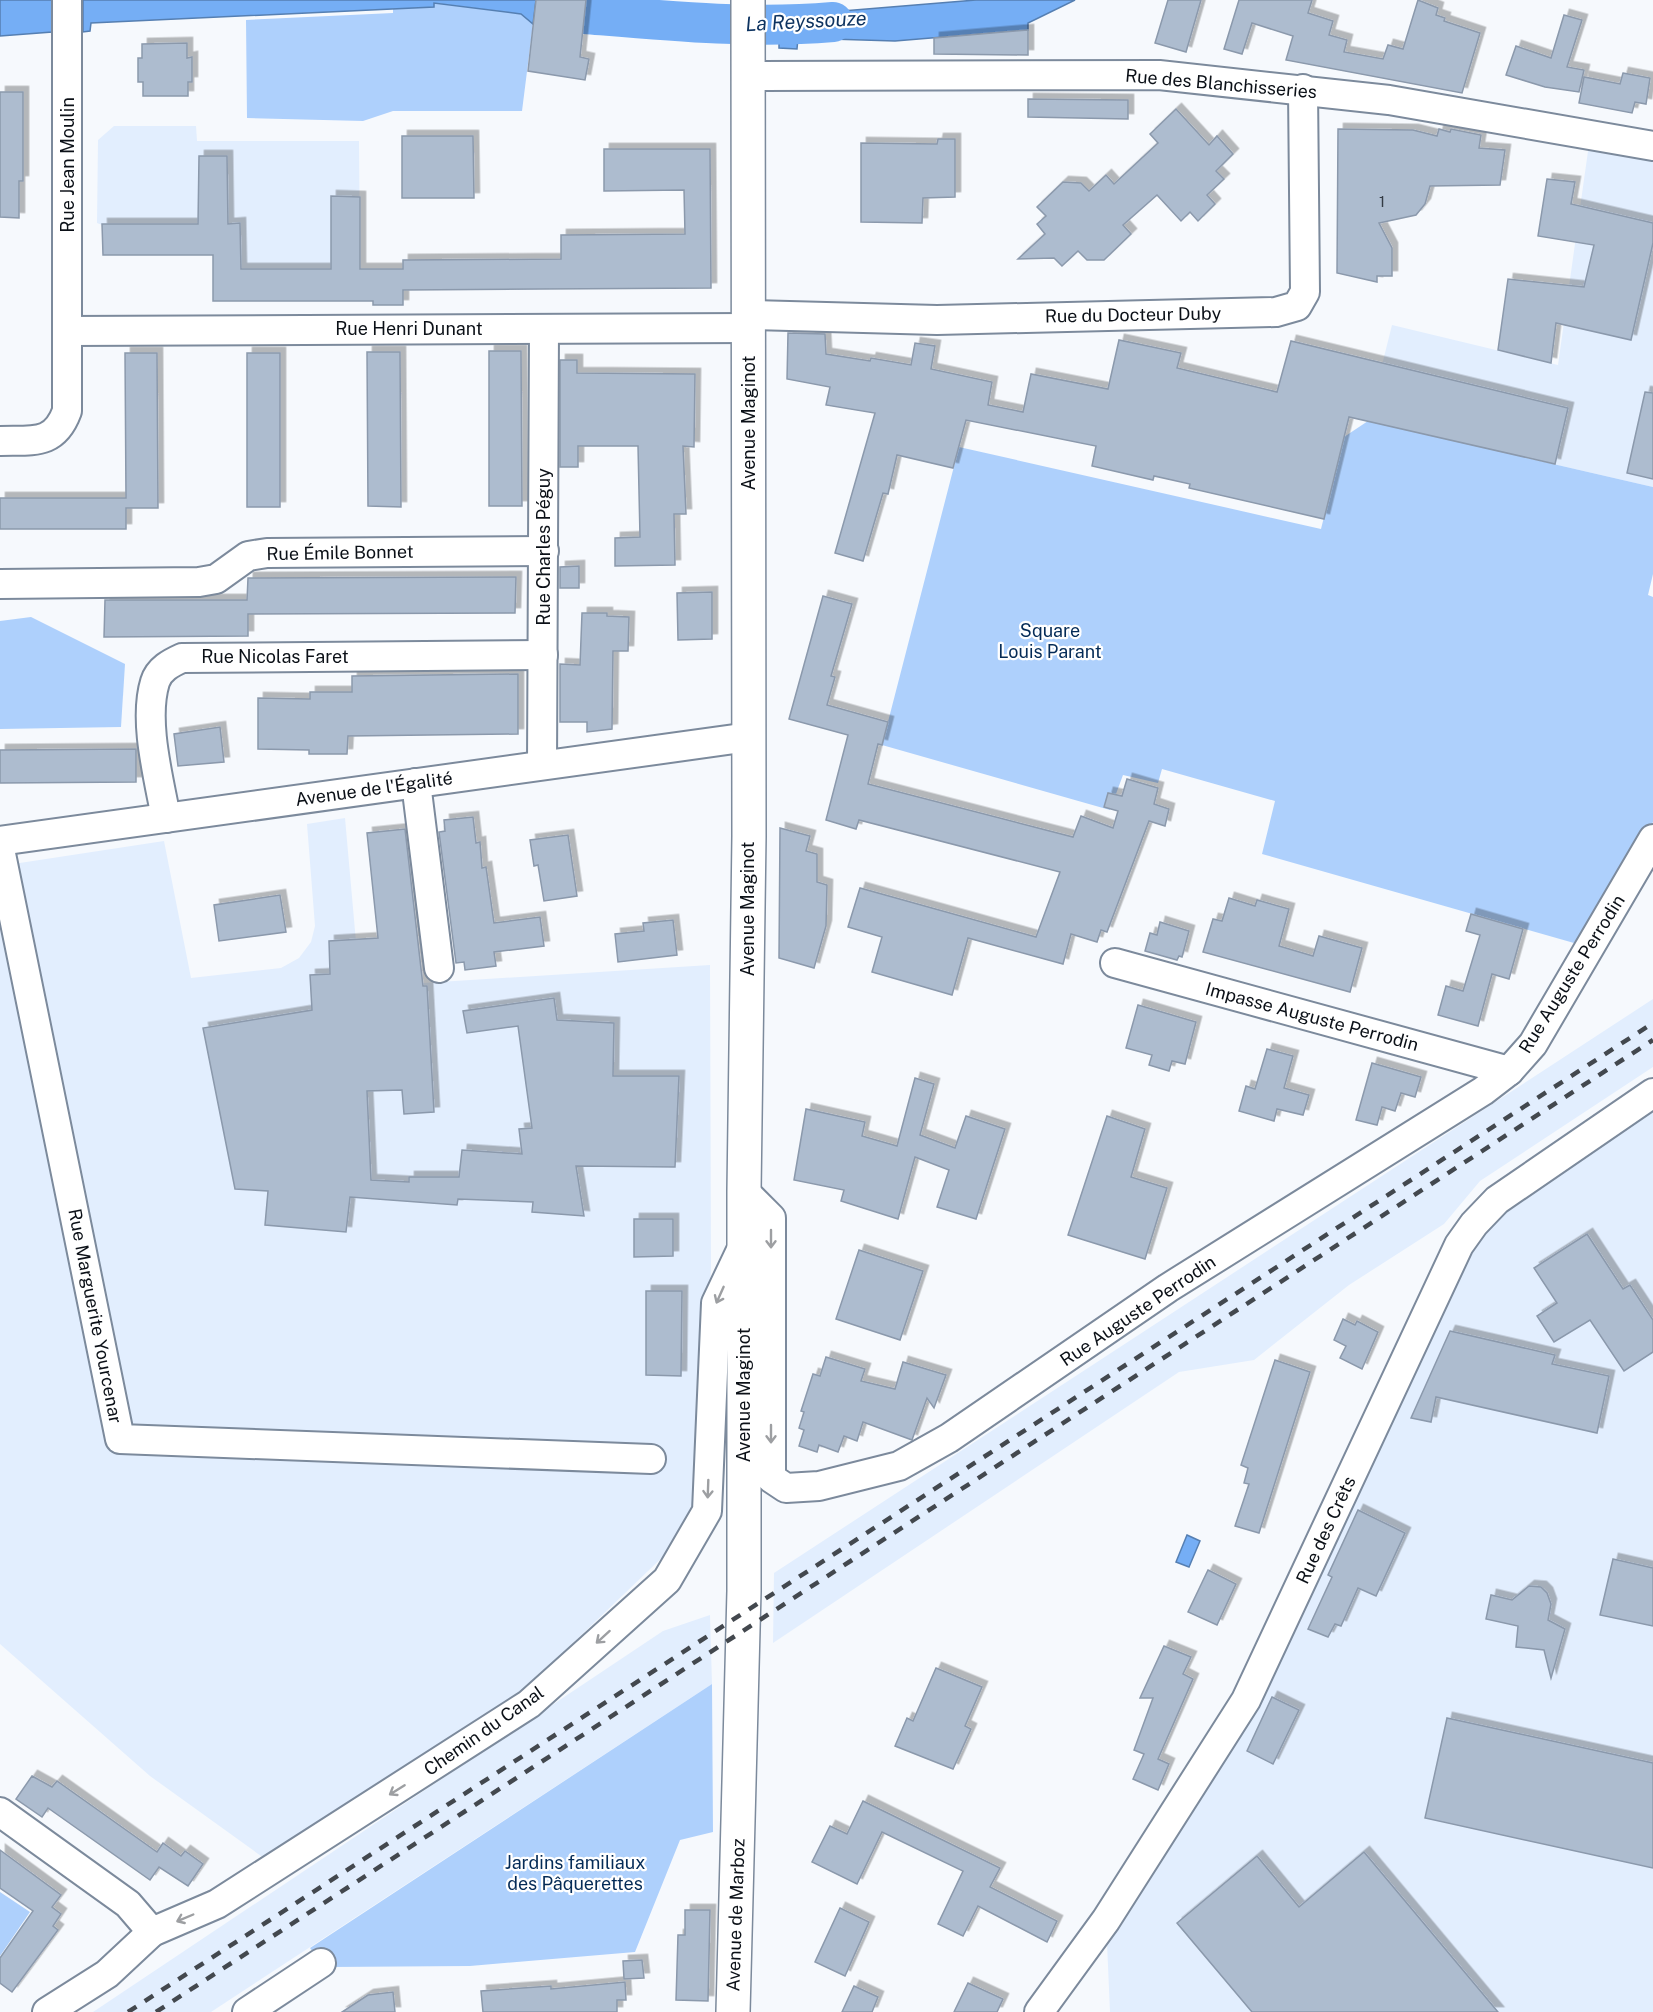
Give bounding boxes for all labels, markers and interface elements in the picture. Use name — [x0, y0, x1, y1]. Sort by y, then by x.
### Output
water label: La Reyssouze — [745, 6, 867, 36]
street label: Rue des Blanchisseries — [1124, 65, 1318, 102]
street label: Rue Jean Moulin — [57, 97, 78, 233]
house number: 1 — [1379, 193, 1385, 210]
street label: Rue du Docteur Duby — [1045, 302, 1222, 327]
street label: Rue Henri Dunant — [335, 318, 483, 339]
street label: Avenue Maginot — [738, 356, 759, 490]
street label: Rue Charles Péguy — [533, 468, 554, 626]
street label: Rue Émile Bonnet — [266, 540, 414, 564]
park label: Square Louis Parant — [998, 620, 1102, 662]
street label: Rue Nicolas Faret — [201, 646, 349, 667]
street label: Avenue de l'Égalité — [294, 766, 454, 810]
street label: Avenue Maginot — [737, 842, 758, 976]
street label: Rue Auguste Perrodin — [1514, 891, 1629, 1057]
street label: Impasse Auguste Perrodin — [1203, 978, 1421, 1055]
street label: Rue Marguerite Yourcenar — [64, 1207, 127, 1425]
one-way arrow — [765, 1228, 777, 1248]
street label: Rue Auguste Perrodin — [1056, 1251, 1219, 1370]
one-way arrow — [714, 1285, 725, 1303]
street label: Avenue Maginot — [733, 1328, 754, 1462]
one-way arrow — [765, 1423, 777, 1443]
street label: Rue des Crêts — [1291, 1473, 1360, 1587]
one-way arrow — [702, 1478, 713, 1498]
one-way arrow — [596, 1630, 611, 1644]
street label: Chemin du Canal — [420, 1681, 548, 1780]
one-way arrow — [389, 1784, 405, 1796]
street label: Avenue de Marboz — [722, 1838, 749, 1992]
park label: Jardins familiaux des Pâquerettes — [505, 1852, 645, 1894]
one-way arrow — [176, 1913, 194, 1924]

